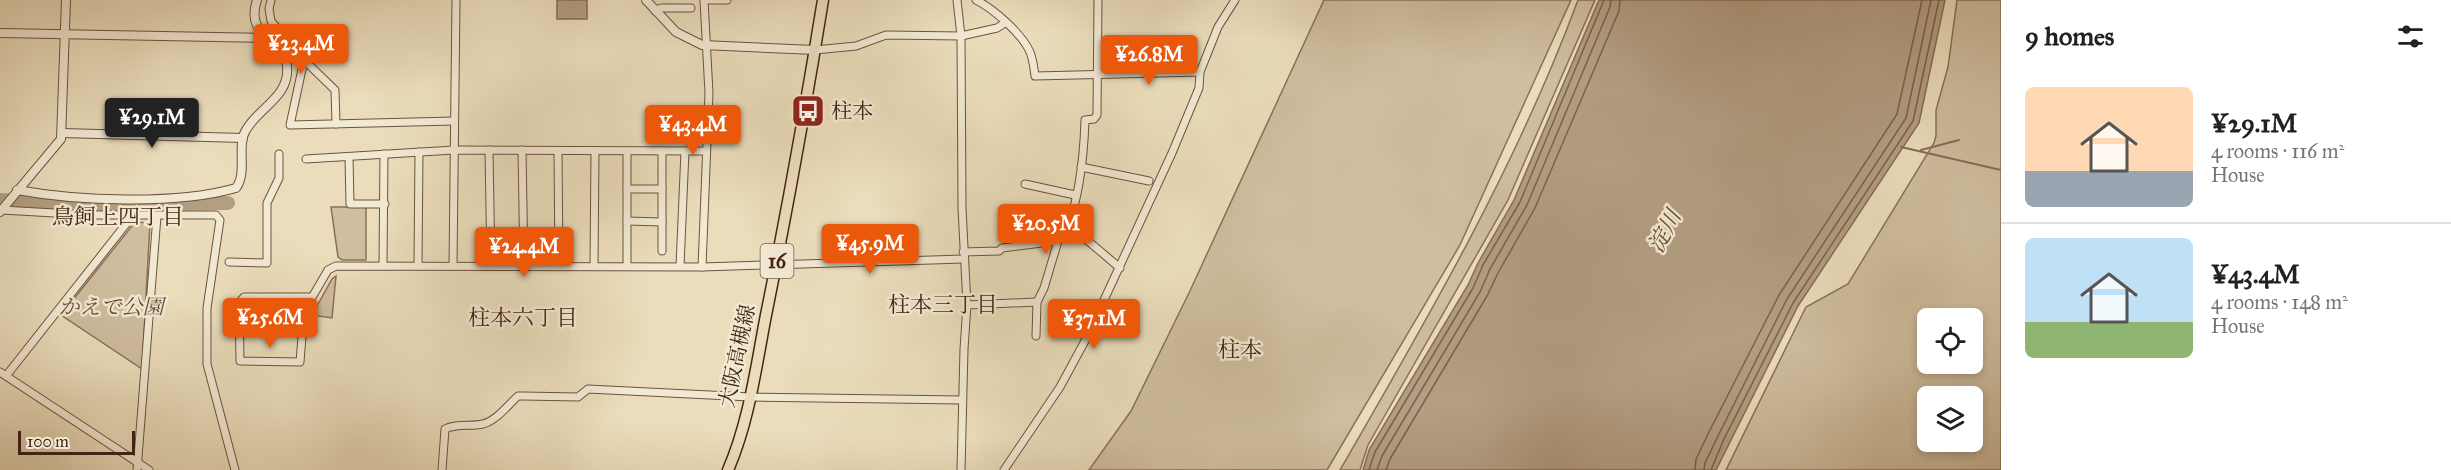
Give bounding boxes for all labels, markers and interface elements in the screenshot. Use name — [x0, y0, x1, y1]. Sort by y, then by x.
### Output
text: 9 homes — [2025, 20, 2114, 52]
icon: filters — [2394, 20, 2427, 53]
pin: ¥23.4M — [252, 24, 350, 75]
text: ¥23.4M — [267, 31, 335, 55]
pin: ¥26.8M — [1100, 35, 1198, 86]
text: ¥26.8M — [1115, 42, 1183, 66]
bus stop icon: 柱本 — [790, 93, 826, 129]
pin: ¥29.1M — [103, 98, 201, 149]
place label: 柱本 — [831, 98, 873, 124]
text: ¥29.1M — [119, 105, 185, 129]
pin: ¥43.4M — [644, 105, 742, 156]
text: ¥29.1M — [2211, 107, 2297, 139]
icon: home — [2073, 111, 2145, 183]
text: ¥43.4M — [659, 112, 727, 136]
text: 4 rooms · 116 m² — [2211, 139, 2344, 163]
text: House — [2211, 163, 2265, 187]
district label: 鳥飼上四丁目 — [52, 203, 184, 230]
pin: ¥20.5M — [997, 204, 1095, 255]
water label: 淀川 — [1642, 204, 1688, 257]
text: ¥20.5M — [1012, 211, 1080, 235]
pin: ¥45.9M — [821, 224, 919, 275]
pin: ¥24.4M — [475, 227, 573, 278]
text: ¥45.9M — [836, 231, 904, 255]
text: ¥24.4M — [489, 234, 559, 258]
road number: 16 — [760, 244, 794, 278]
text: ¥43.4M — [2211, 258, 2300, 290]
icon: home — [2073, 262, 2145, 334]
text: 4 rooms · 148 m² — [2211, 290, 2348, 314]
district label: 柱本三丁目 — [888, 291, 998, 318]
park label: かえで公園 — [59, 294, 166, 320]
pin: ¥25.6M — [221, 298, 319, 349]
pin: ¥37.1M — [1045, 299, 1143, 350]
street label: 大阪高槻線 — [713, 302, 761, 410]
district label: 柱本六丁目 — [468, 304, 578, 331]
text: ¥25.6M — [237, 305, 303, 329]
text: ¥37.1M — [1062, 306, 1126, 330]
map controls — [1917, 308, 1983, 452]
button: locate — [1917, 308, 1983, 374]
text: House — [2211, 314, 2265, 338]
district label: 柱本 — [1218, 336, 1262, 363]
button: layers — [1917, 386, 1983, 452]
scale bar — [18, 428, 135, 456]
text: 100 m — [27, 432, 69, 451]

